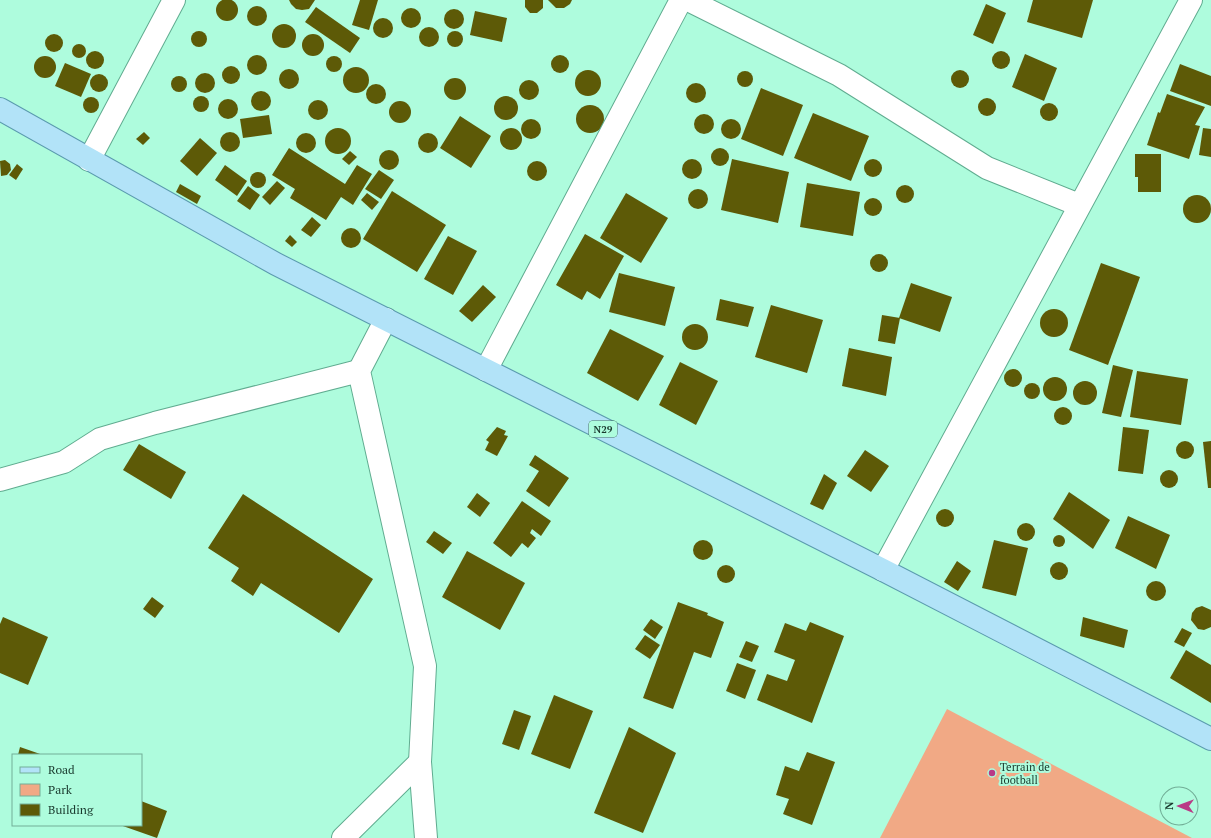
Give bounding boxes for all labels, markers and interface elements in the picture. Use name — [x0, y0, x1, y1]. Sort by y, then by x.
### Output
road number: N29 — [589, 421, 617, 437]
legend — [12, 754, 142, 826]
place label: Terrain de football — [1000, 760, 1050, 787]
text: Road — [48, 762, 75, 777]
marker: Terrain de football — [987, 768, 997, 778]
text: Park — [48, 782, 73, 797]
north arrow — [1159, 786, 1199, 826]
text: N — [1162, 801, 1176, 810]
text: Building — [48, 802, 94, 817]

